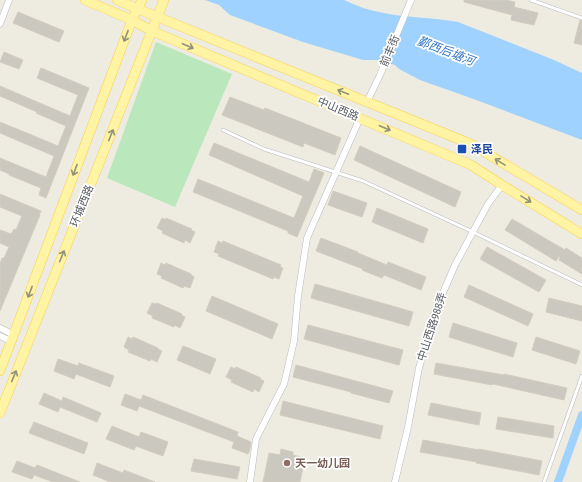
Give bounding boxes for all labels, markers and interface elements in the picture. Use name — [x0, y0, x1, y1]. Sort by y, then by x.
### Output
one-way arrow — [122, 29, 130, 41]
street label: 前丰街 — [378, 33, 402, 69]
water label: 鄞西后塘河 — [415, 34, 478, 69]
one-way arrow — [182, 42, 194, 50]
one-way arrow — [338, 88, 350, 96]
street label: 中山西路 — [315, 94, 361, 124]
one-way arrow — [379, 125, 391, 133]
one-way arrow — [107, 129, 115, 141]
marker: 泽民 — [456, 143, 468, 155]
place label: 泽民 — [471, 143, 493, 156]
one-way arrow — [494, 157, 506, 165]
one-way arrow — [71, 164, 79, 176]
street label: 环城西路 — [68, 183, 96, 229]
one-way arrow — [520, 196, 532, 204]
one-way arrow — [59, 250, 67, 262]
one-way arrow — [25, 286, 33, 298]
street label: 中山西路988弄 — [415, 291, 449, 363]
one-way arrow — [11, 371, 19, 383]
place label: 天一幼儿园 — [295, 457, 350, 470]
marker: 天一幼儿园 — [282, 458, 292, 468]

